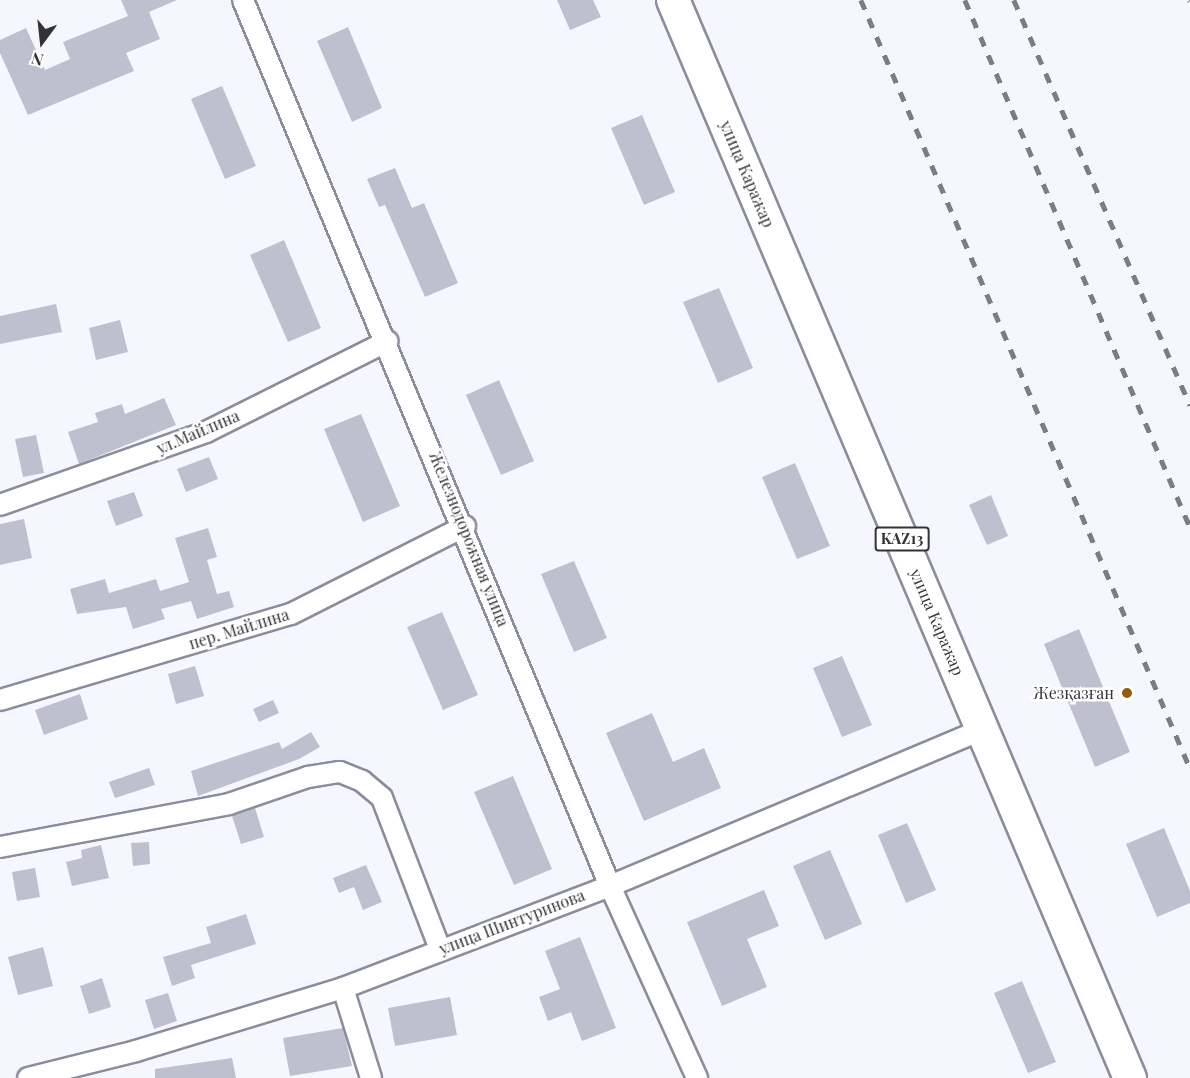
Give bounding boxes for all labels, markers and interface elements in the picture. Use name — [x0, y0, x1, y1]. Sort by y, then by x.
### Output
north arrow — [12, 12, 72, 72]
text: N — [29, 48, 46, 72]
street label: улица Каражар — [716, 118, 778, 230]
street label: ул.Майлина — [154, 406, 242, 458]
street label: Железнодорожная улица — [425, 449, 513, 629]
road number: KAZ13 — [874, 527, 930, 551]
street label: улица Каражар — [906, 566, 968, 678]
street label: пер. Майлина — [187, 605, 291, 653]
place label: Жезқазған — [1033, 683, 1114, 703]
marker: Жезқазған — [1118, 684, 1136, 702]
street label: улица Шинтуринова — [436, 885, 588, 959]

